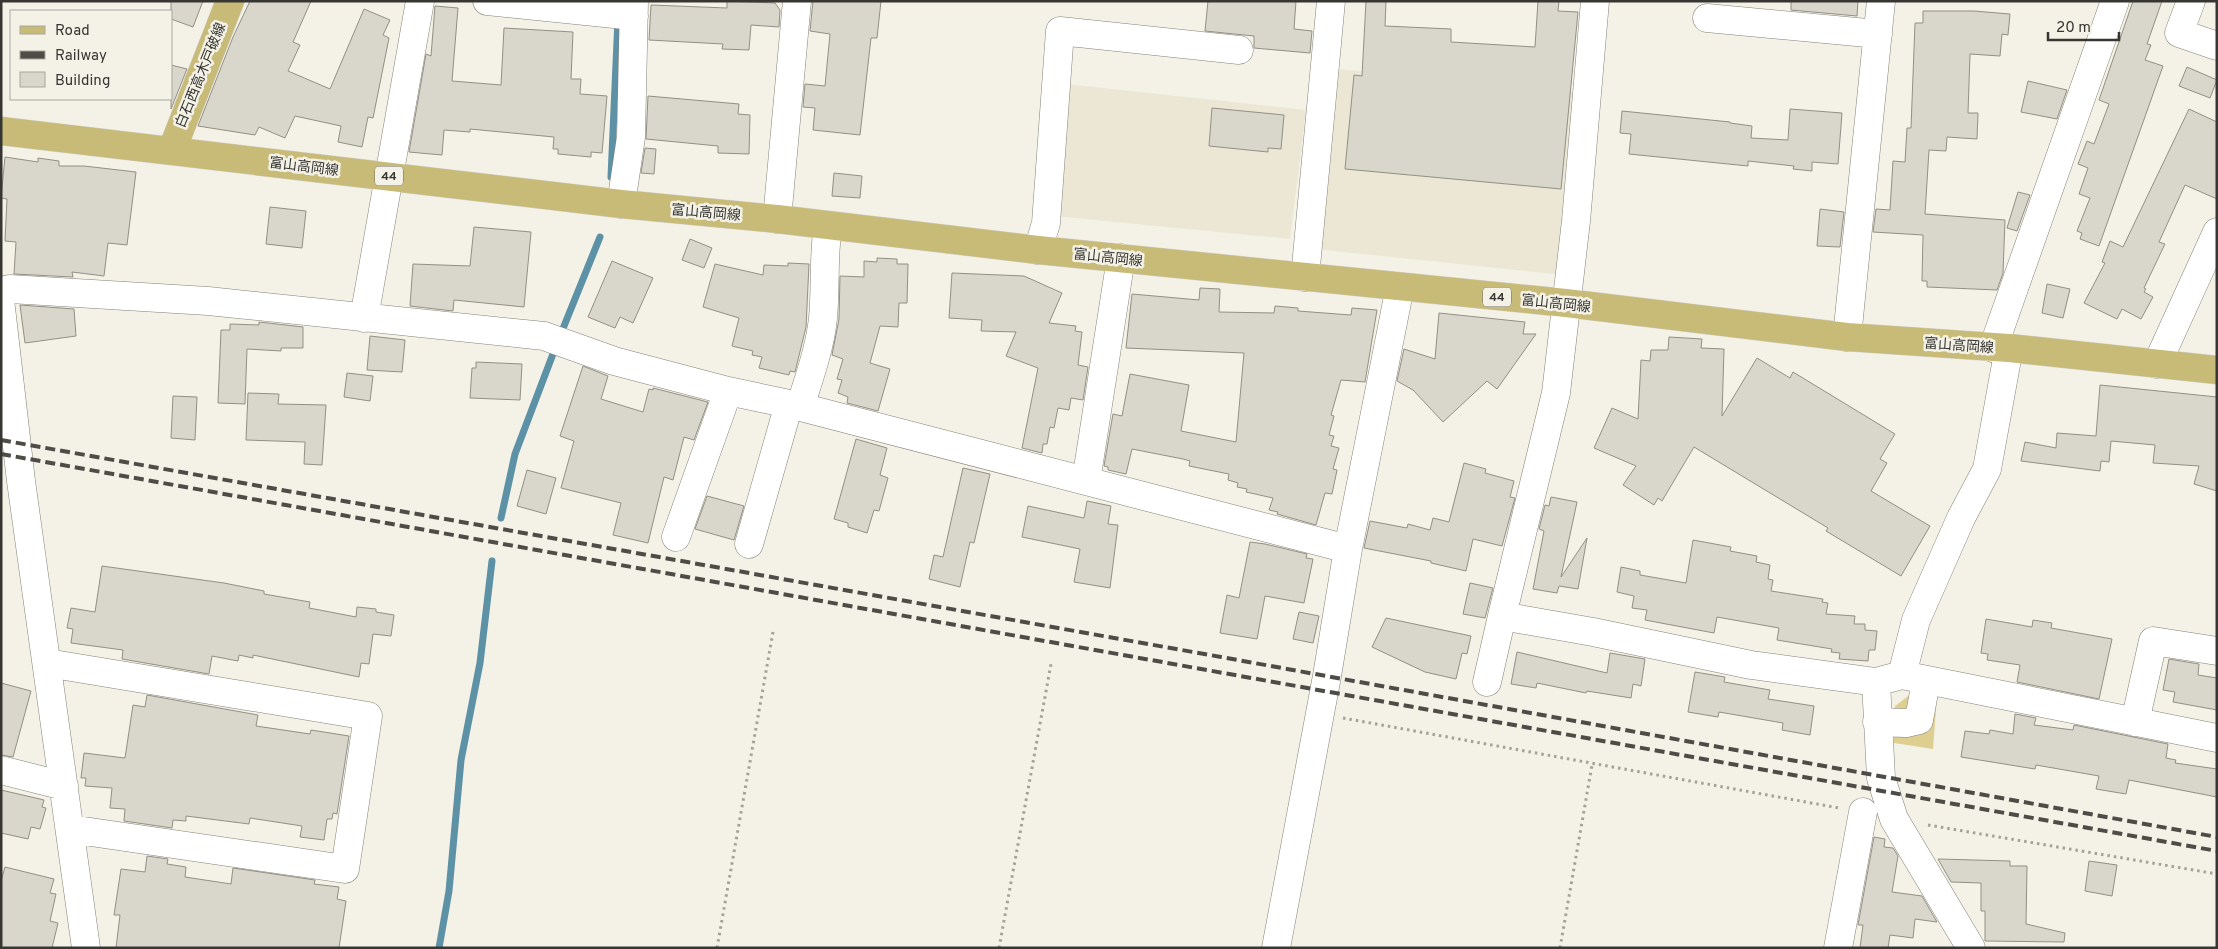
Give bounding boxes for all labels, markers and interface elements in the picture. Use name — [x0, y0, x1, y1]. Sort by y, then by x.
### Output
legend — [10, 10, 172, 100]
scale bar — [2048, 10, 2119, 42]
text: 20 m — [2056, 19, 2091, 38]
street label: 白石西高木戸破線 — [173, 20, 230, 131]
text: Road — [55, 22, 90, 41]
text: Railway — [55, 47, 107, 66]
text: Building — [55, 72, 110, 91]
street label: 富山高岡線 — [268, 155, 340, 180]
road number: 44 — [375, 167, 403, 186]
street label: 富山高岡線 — [670, 202, 741, 225]
street label: 富山高岡線 — [1072, 246, 1144, 271]
road number: 44 — [1483, 288, 1511, 306]
street label: 富山高岡線 — [1520, 292, 1592, 317]
street label: 富山高岡線 — [1923, 336, 1994, 357]

